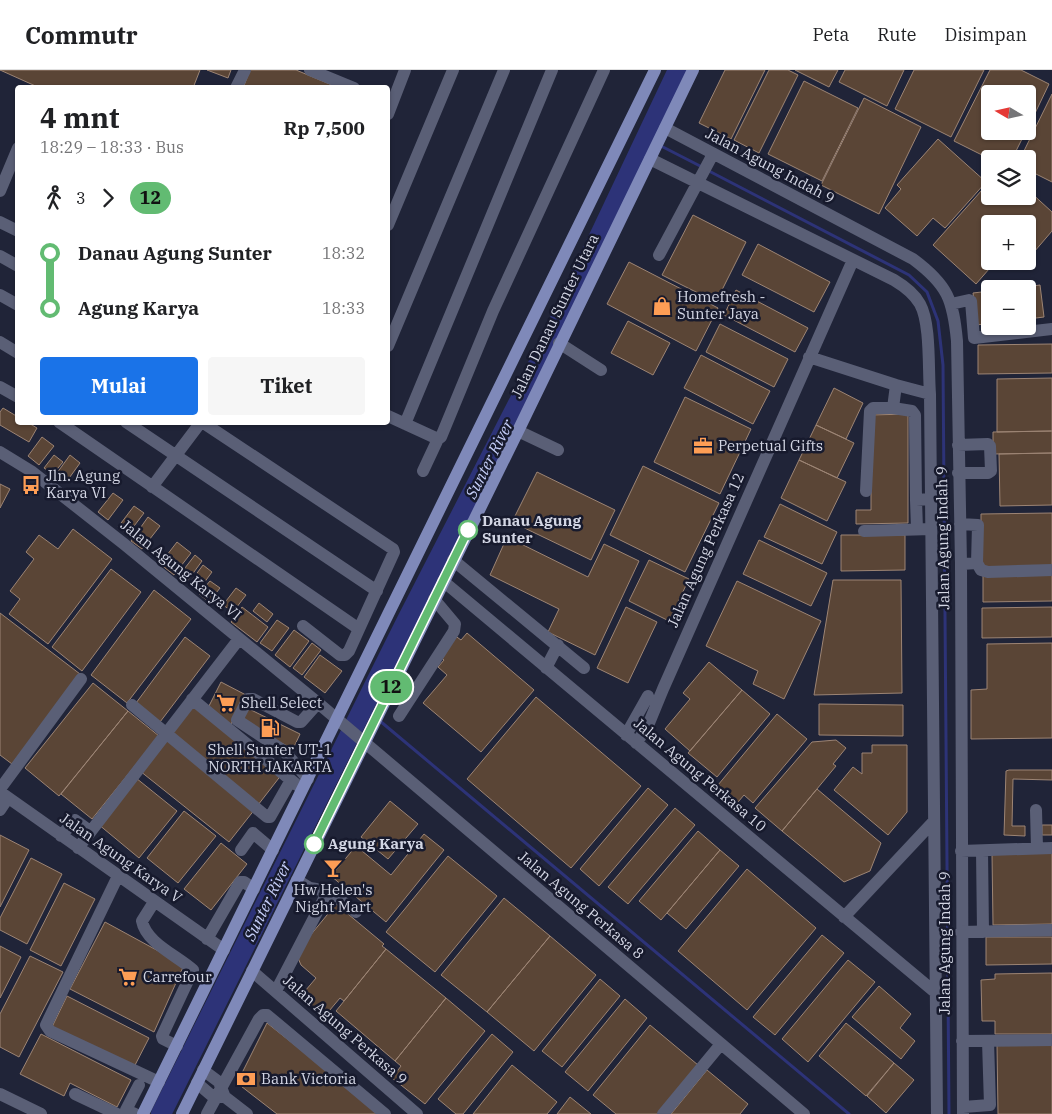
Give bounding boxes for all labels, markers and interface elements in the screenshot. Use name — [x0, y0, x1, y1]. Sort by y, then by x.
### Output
text: Commutr — [25, 19, 138, 51]
text: Peta — [813, 23, 849, 46]
text: Rute — [877, 23, 916, 46]
text: Disimpan — [944, 23, 1027, 46]
north arrow — [981, 85, 1036, 140]
map controls — [981, 85, 1036, 335]
text: 4 mnt — [40, 99, 119, 136]
text: Rp 7,500 — [284, 116, 365, 140]
street label: Jalan Agung Indah 9 — [702, 123, 838, 208]
text: 18:29 – 18:33 · Bus — [40, 137, 184, 157]
button: layers — [981, 150, 1036, 205]
icon: walk — [40, 184, 68, 212]
icon: forward — [94, 184, 122, 212]
text: 12 — [140, 186, 161, 209]
text: 3 — [76, 188, 86, 208]
button: + — [981, 215, 1036, 270]
street label: Jalan Danau Sunter Utara — [506, 231, 603, 401]
text: Danau Agung Sunter — [78, 241, 272, 265]
text: 18:32 — [322, 243, 365, 263]
button: − — [981, 280, 1036, 335]
place label: Homefresh - Sunter Jaya — [677, 287, 765, 323]
shop icon: Homefresh - Sunter Jaya — [651, 295, 673, 317]
text: Agung Karya — [78, 296, 199, 320]
text: 18:33 — [322, 298, 365, 318]
button: Mulai — [40, 357, 198, 415]
button: Tiket — [208, 357, 365, 415]
water label: Sunter River — [460, 415, 518, 503]
office icon: Perpetual Gifts — [692, 435, 714, 457]
place label: Perpetual Gifts — [718, 436, 823, 455]
place label: Jln. Agung Karya VI — [46, 466, 120, 502]
street label: Jalan Agung Indah 9 — [932, 466, 953, 610]
street label: Jalan Agung Perkasa 12 — [663, 469, 748, 630]
bus stop icon: Jln. Agung Karya VI — [20, 474, 42, 496]
place label: Danau Agung Sunter — [482, 511, 581, 547]
street label: Jalan Agung Karya VI — [117, 515, 246, 624]
marker: Danau Agung Sunter — [458, 520, 478, 540]
line badge: 12 — [368, 671, 414, 703]
text: 12 — [380, 675, 402, 698]
supermarket icon: Shell Select — [215, 692, 237, 714]
place label: Shell Select — [241, 693, 322, 712]
street label: Jalan Agung Perkasa 10 — [630, 714, 771, 836]
fuel station icon: Shell Sunter UT-1 NORTH JAKARTA — [259, 717, 281, 739]
place label: Shell Sunter UT-1 NORTH JAKARTA — [208, 740, 333, 776]
street label: Jalan Agung Karya V — [57, 808, 186, 907]
marker: Agung Karya — [304, 834, 324, 854]
place label: Agung Karya — [328, 834, 424, 853]
street label: Jalan Agung Perkasa 8 — [515, 846, 648, 963]
water label: Sunter River — [239, 857, 295, 945]
bar icon: Hw Helen's Night Mart — [322, 857, 344, 879]
street label: Jalan Agung Indah 9 — [935, 871, 954, 1015]
place label: Hw Helen's Night Mart — [293, 880, 373, 916]
supermarket icon: Carrefour — [117, 966, 139, 988]
place label: Carrefour — [143, 967, 212, 986]
street label: Jalan Agung Perkasa 9 — [279, 970, 411, 1089]
bank icon: Bank Victoria — [235, 1068, 257, 1090]
place label: Bank Victoria — [261, 1069, 357, 1088]

